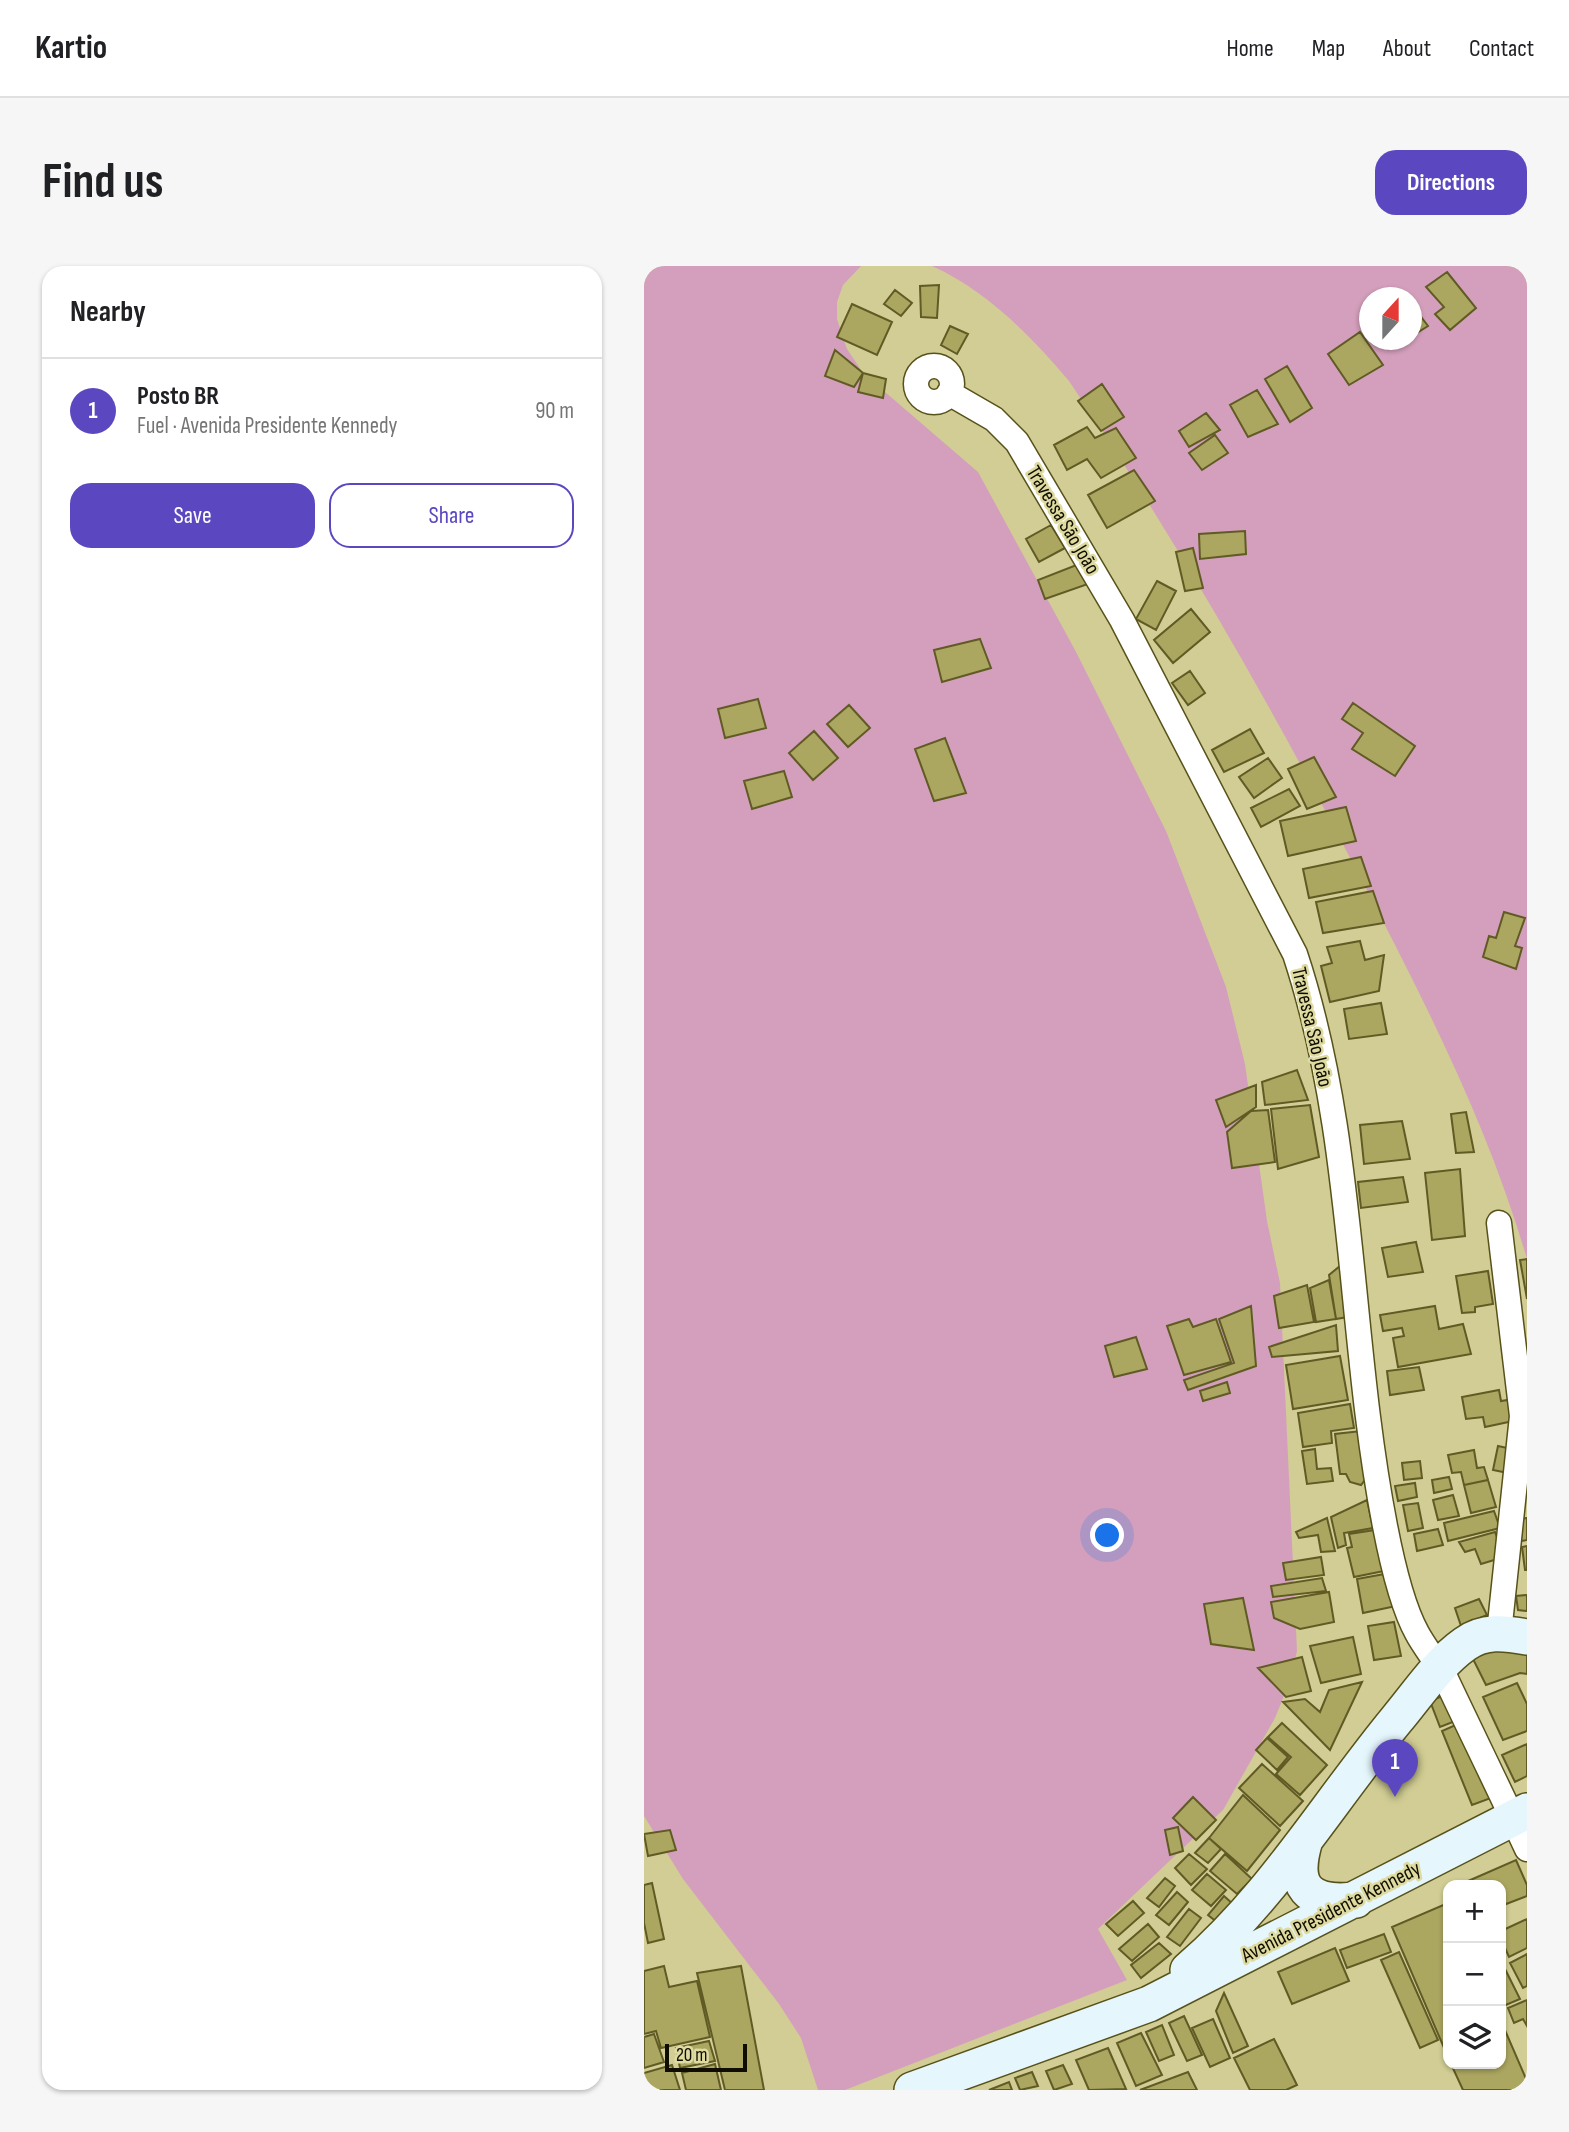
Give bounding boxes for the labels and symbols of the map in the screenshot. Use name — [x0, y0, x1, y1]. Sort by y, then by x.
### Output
north arrow — [1359, 287, 1422, 350]
street label: Travessa São João — [1021, 461, 1105, 579]
street label: Travessa São João — [1286, 965, 1338, 1089]
your location — [1090, 1518, 1124, 1552]
pin: 1 — [1372, 1739, 1418, 1797]
street label: Avenida Presidente Kennedy — [1236, 1856, 1425, 1969]
scale bar — [665, 2041, 747, 2073]

